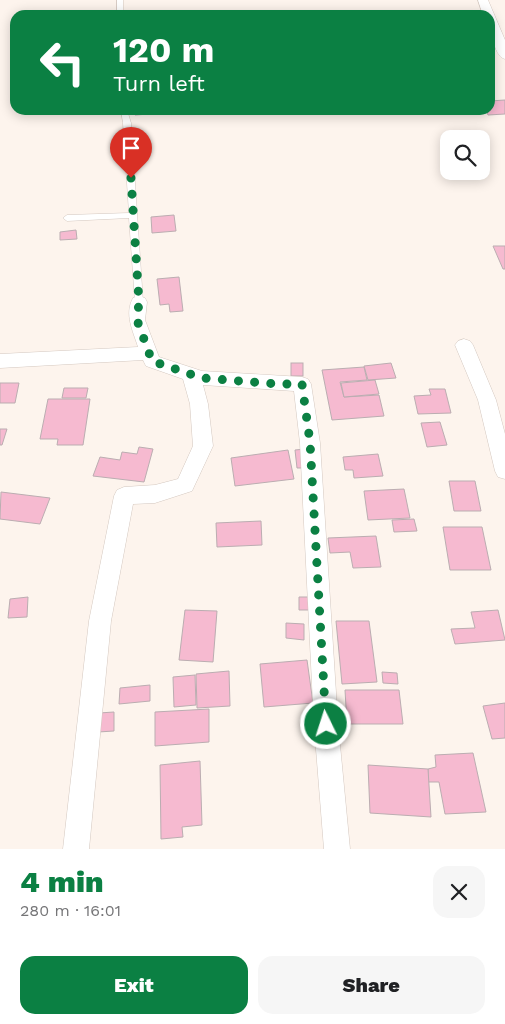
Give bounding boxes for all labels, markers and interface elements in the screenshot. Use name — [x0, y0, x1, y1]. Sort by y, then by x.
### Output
text: 120 m — [113, 29, 214, 71]
icon: left — [30, 30, 95, 95]
text: Turn left — [113, 71, 205, 96]
pin — [110, 127, 152, 178]
map controls — [440, 130, 490, 180]
button: search — [440, 130, 490, 180]
icon: arrive — [117, 134, 145, 162]
position arrow — [299, 697, 351, 749]
text: 4 min — [20, 864, 104, 899]
button: close — [433, 866, 485, 918]
text: 280 m · 16:01 — [20, 901, 121, 920]
button: Exit — [20, 956, 248, 1014]
button: Share — [258, 956, 485, 1014]

